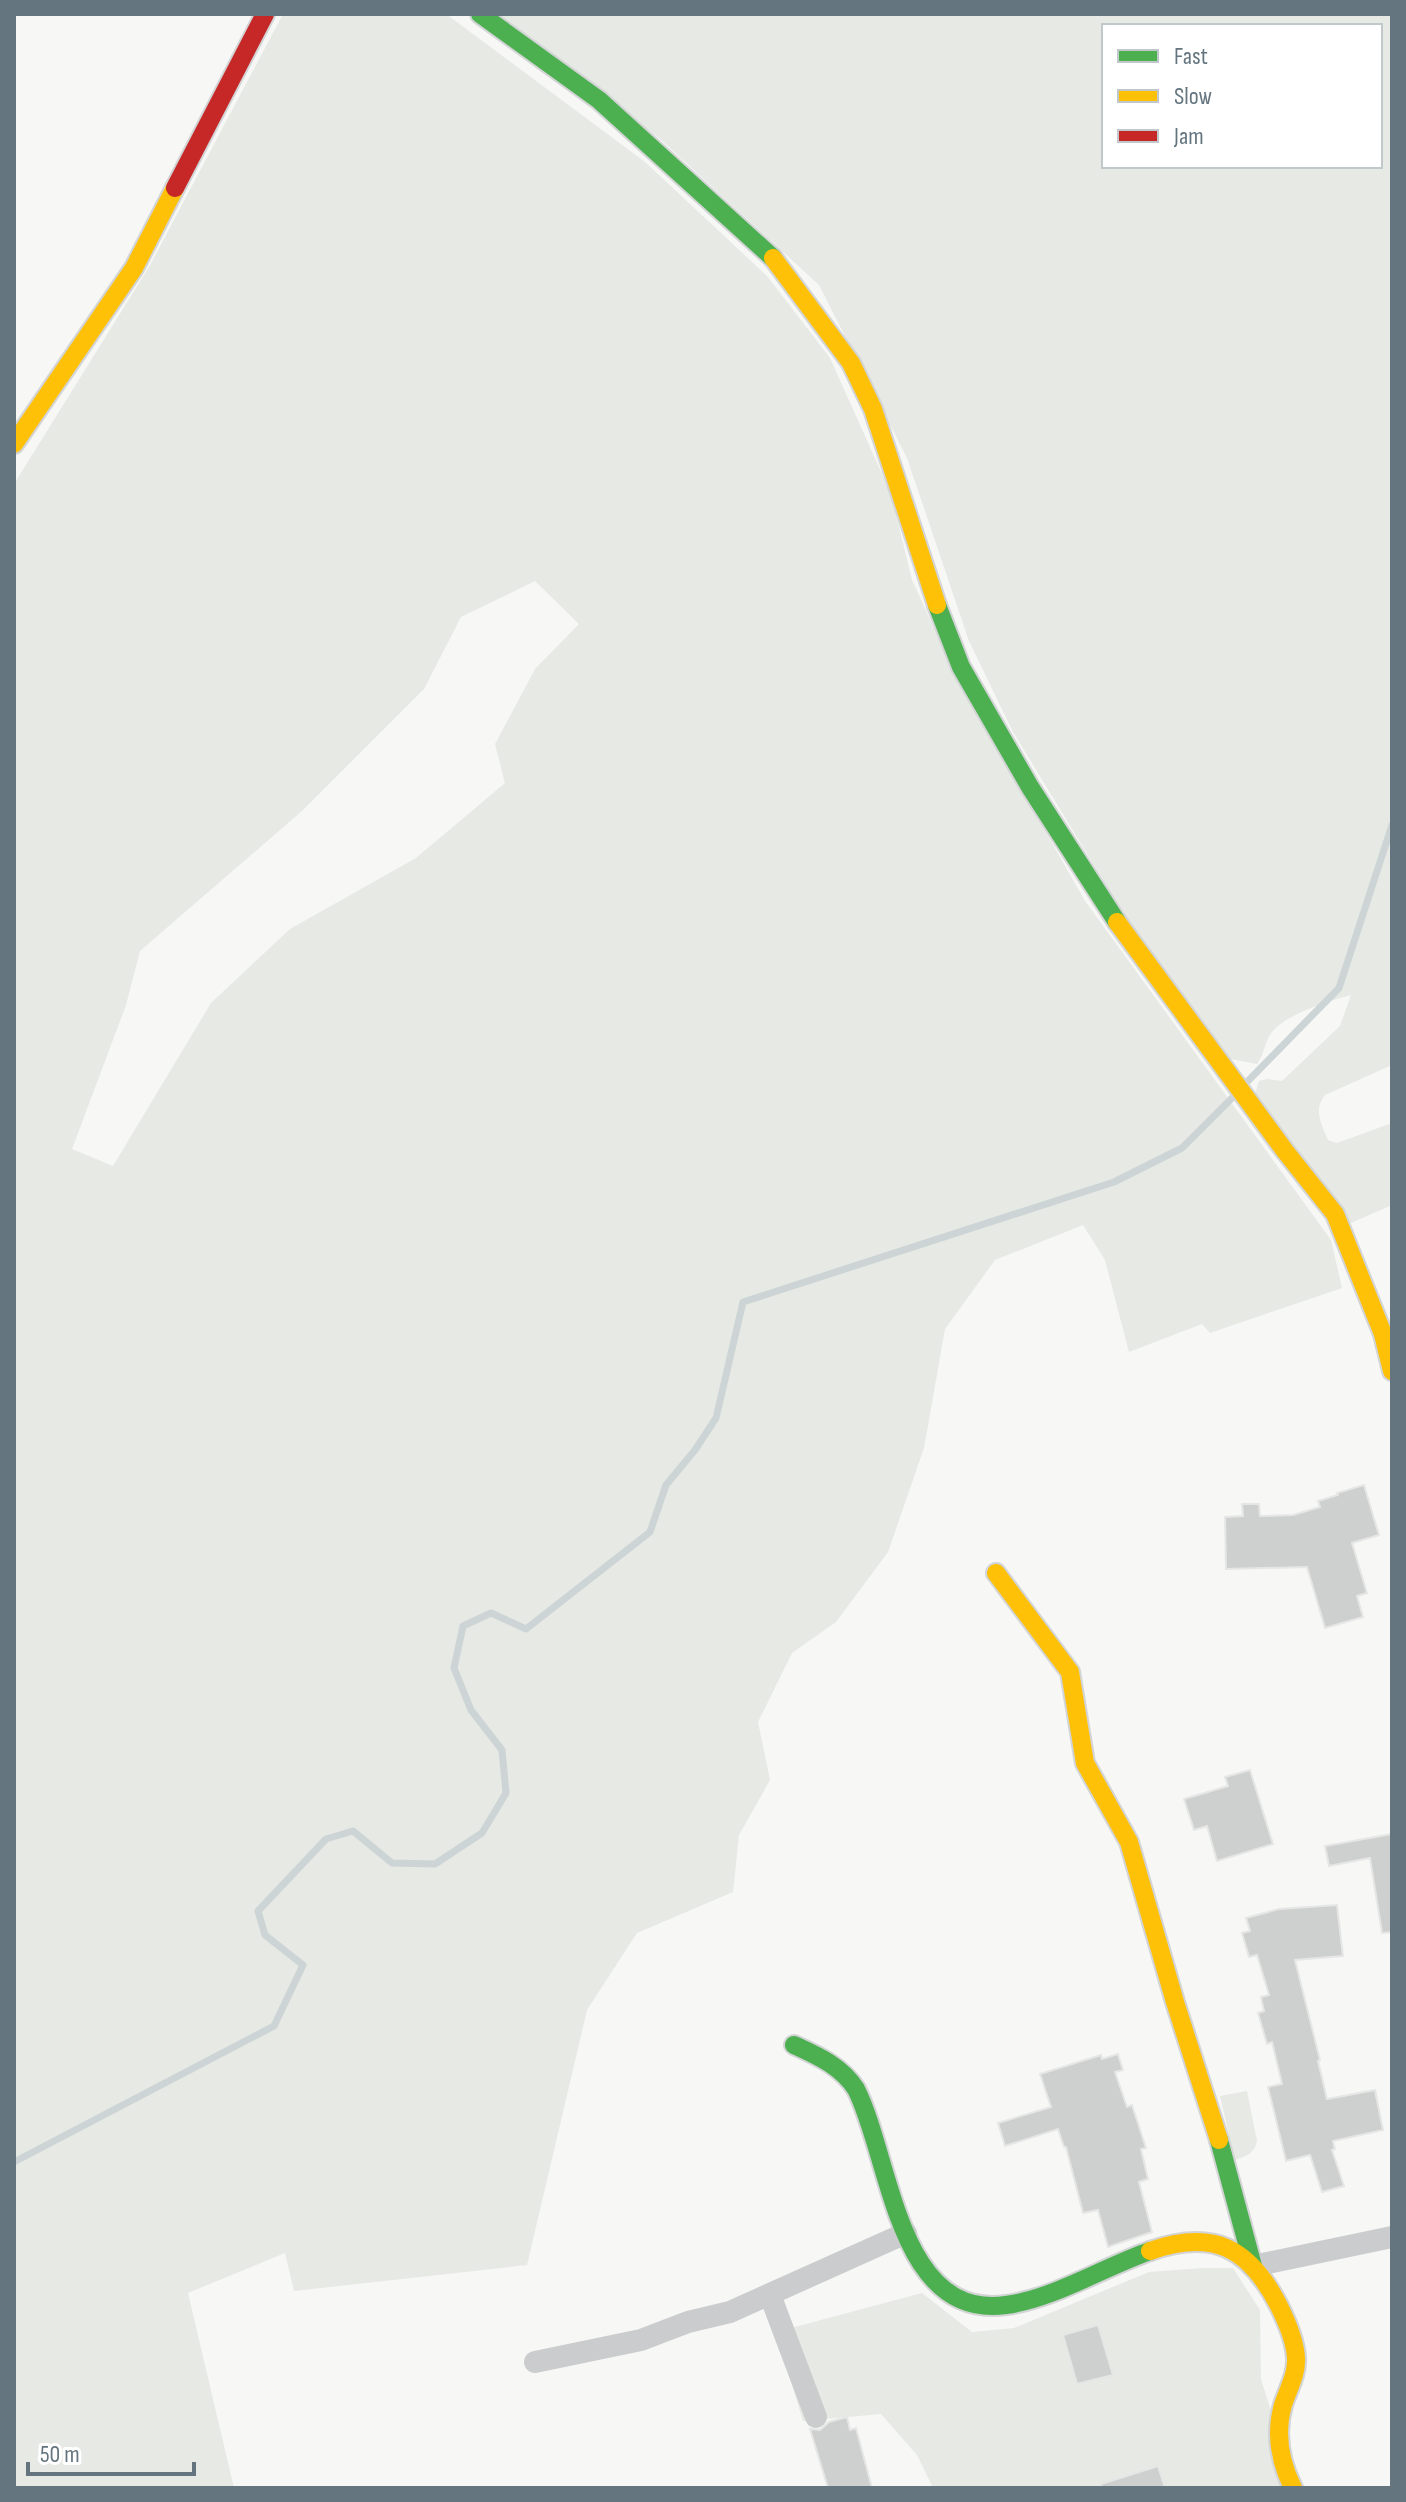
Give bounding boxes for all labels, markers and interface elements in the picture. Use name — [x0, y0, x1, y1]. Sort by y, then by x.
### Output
legend — [1102, 24, 1382, 168]
text: Fast — [1174, 42, 1208, 71]
text: Slow — [1174, 82, 1212, 111]
text: Jam — [1173, 122, 1204, 151]
scale bar — [28, 2426, 194, 2476]
text: 50 m — [40, 2440, 80, 2469]

